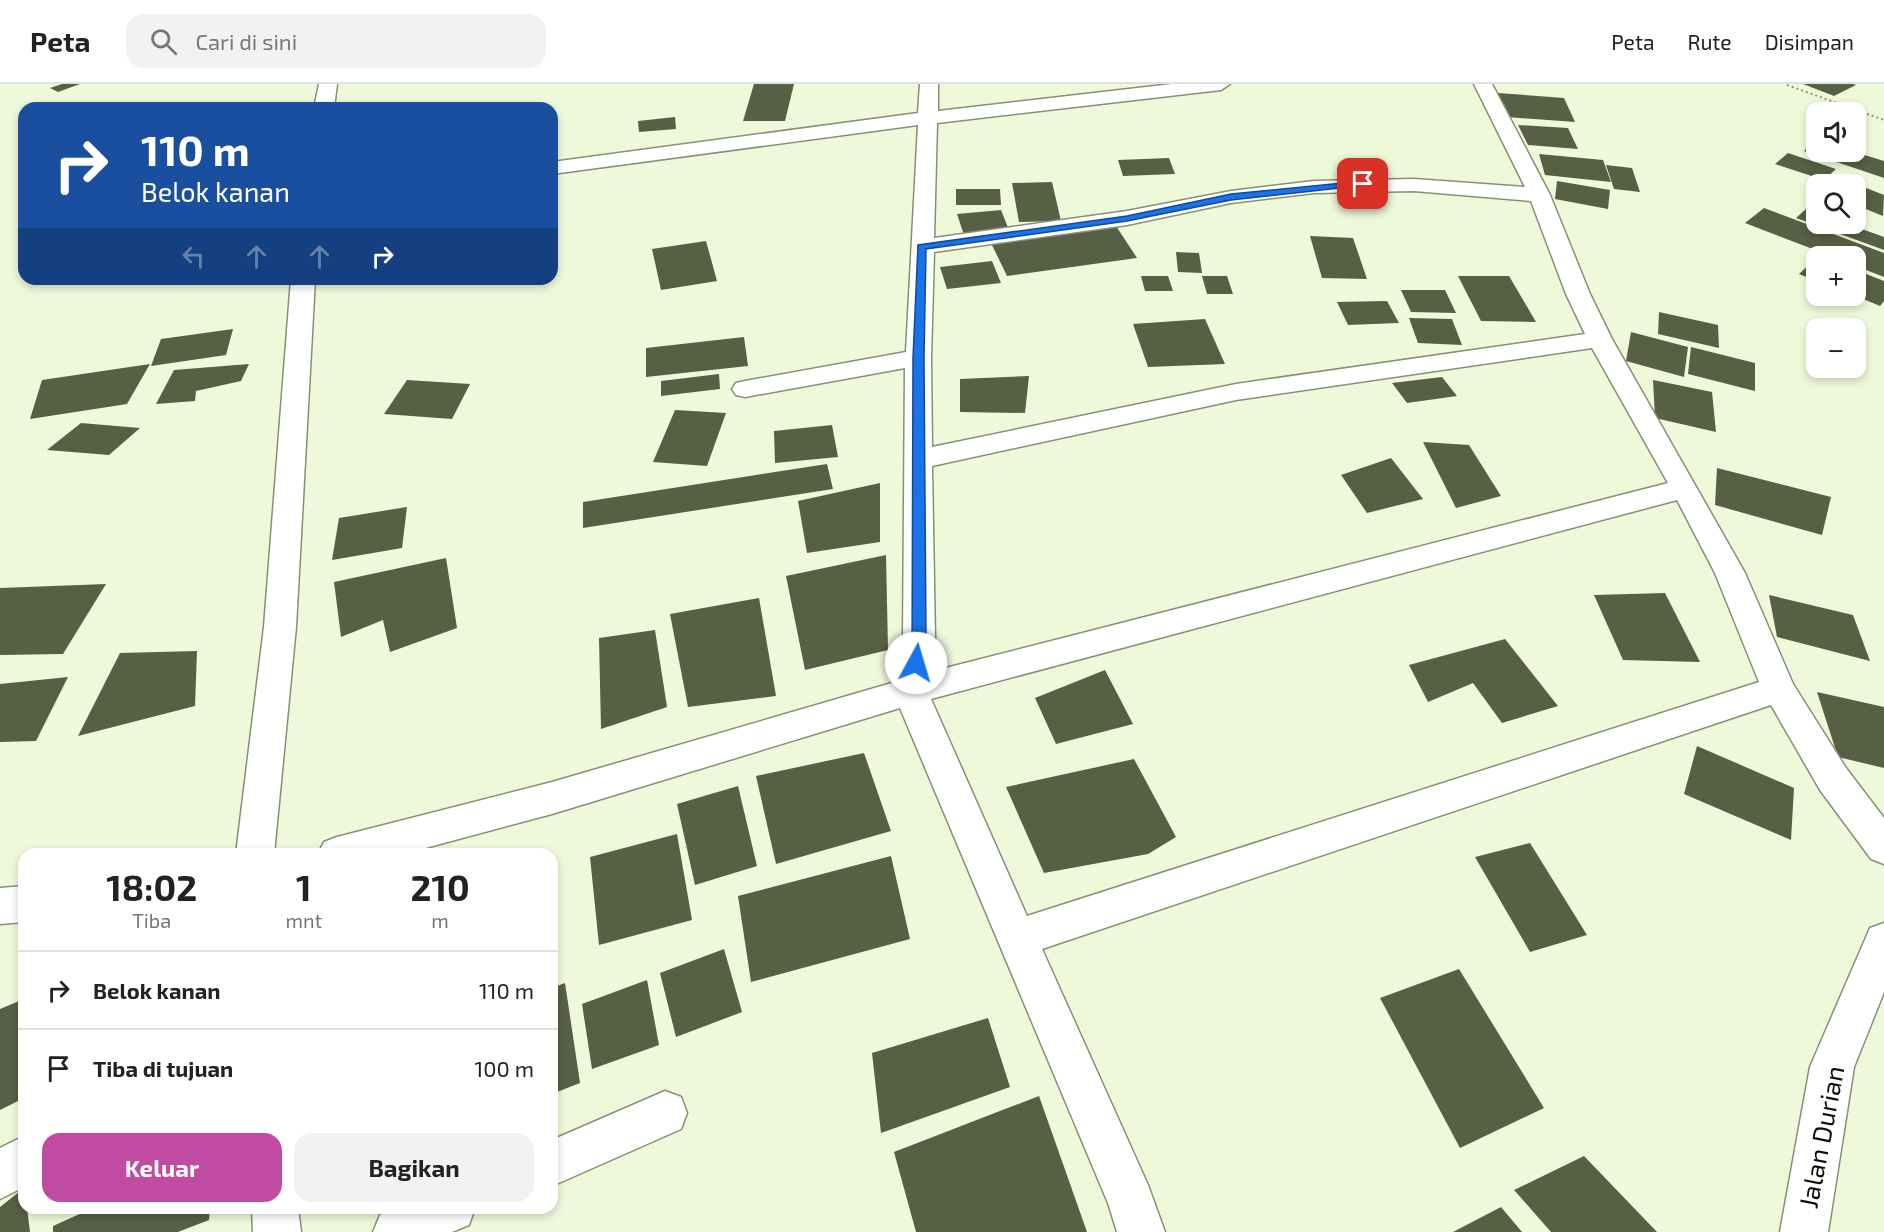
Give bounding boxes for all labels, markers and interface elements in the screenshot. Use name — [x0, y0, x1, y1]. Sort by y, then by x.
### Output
search box — [126, 14, 546, 68]
text: Peta — [30, 24, 90, 58]
icon: search — [147, 25, 180, 58]
text: Cari di sini — [195, 28, 297, 54]
text: Peta — [1611, 29, 1654, 54]
text: Rute — [1687, 29, 1732, 54]
text: Disimpan — [1765, 29, 1854, 54]
map controls — [1806, 102, 1866, 378]
button: sound — [1806, 102, 1866, 162]
text: 110 m — [141, 124, 250, 174]
icon: right — [42, 126, 120, 204]
pin — [1337, 158, 1388, 209]
icon: arrive — [1346, 167, 1379, 200]
button: search — [1806, 174, 1866, 234]
text: Belok kanan — [141, 175, 290, 207]
icon: left — [177, 240, 210, 273]
icon: ahead — [240, 240, 273, 273]
icon: ahead — [303, 240, 336, 273]
icon: right — [366, 240, 399, 273]
button: + — [1806, 246, 1866, 306]
button: − — [1806, 318, 1866, 378]
position arrow — [884, 631, 948, 695]
text: 18:02 — [106, 865, 197, 908]
text: 1 — [296, 865, 312, 908]
text: 210 — [410, 865, 470, 908]
text: Tiba — [132, 908, 171, 932]
text: mnt — [285, 908, 322, 932]
text: m — [431, 908, 449, 932]
icon: right — [42, 974, 75, 1007]
text: Belok kanan — [93, 977, 220, 1003]
text: 110 m — [479, 977, 534, 1003]
icon: arrive — [42, 1052, 75, 1085]
text: Tiba di tujuan — [93, 1055, 233, 1081]
text: 100 m — [475, 1055, 534, 1081]
street label: Jalan Durian — [1792, 1063, 1850, 1211]
button: Keluar — [42, 1133, 282, 1202]
button: Bagikan — [294, 1133, 534, 1202]

